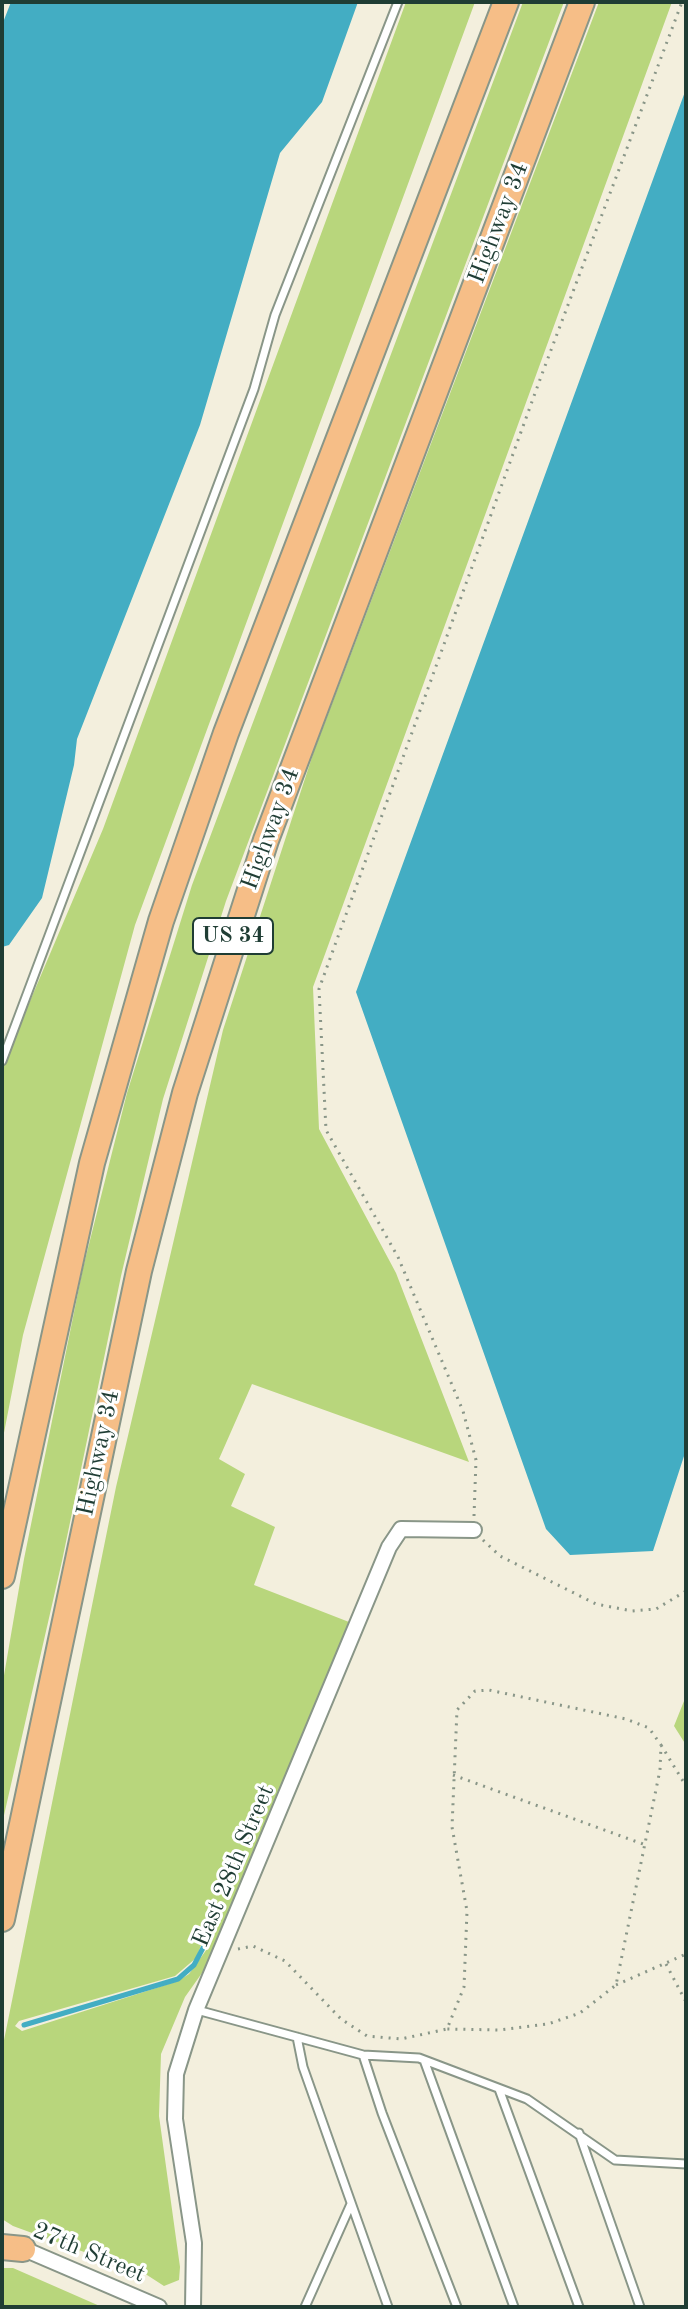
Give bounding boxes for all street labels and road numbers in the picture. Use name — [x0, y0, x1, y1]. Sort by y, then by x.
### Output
street label: Highway 34 — [463, 158, 535, 288]
street label: Highway 34 — [236, 764, 306, 894]
road number: US 34 — [193, 918, 273, 954]
street label: Highway 34 — [72, 1387, 126, 1519]
street label: East 28th Street — [187, 1780, 281, 1952]
street label: 27th Street — [28, 2216, 150, 2290]

